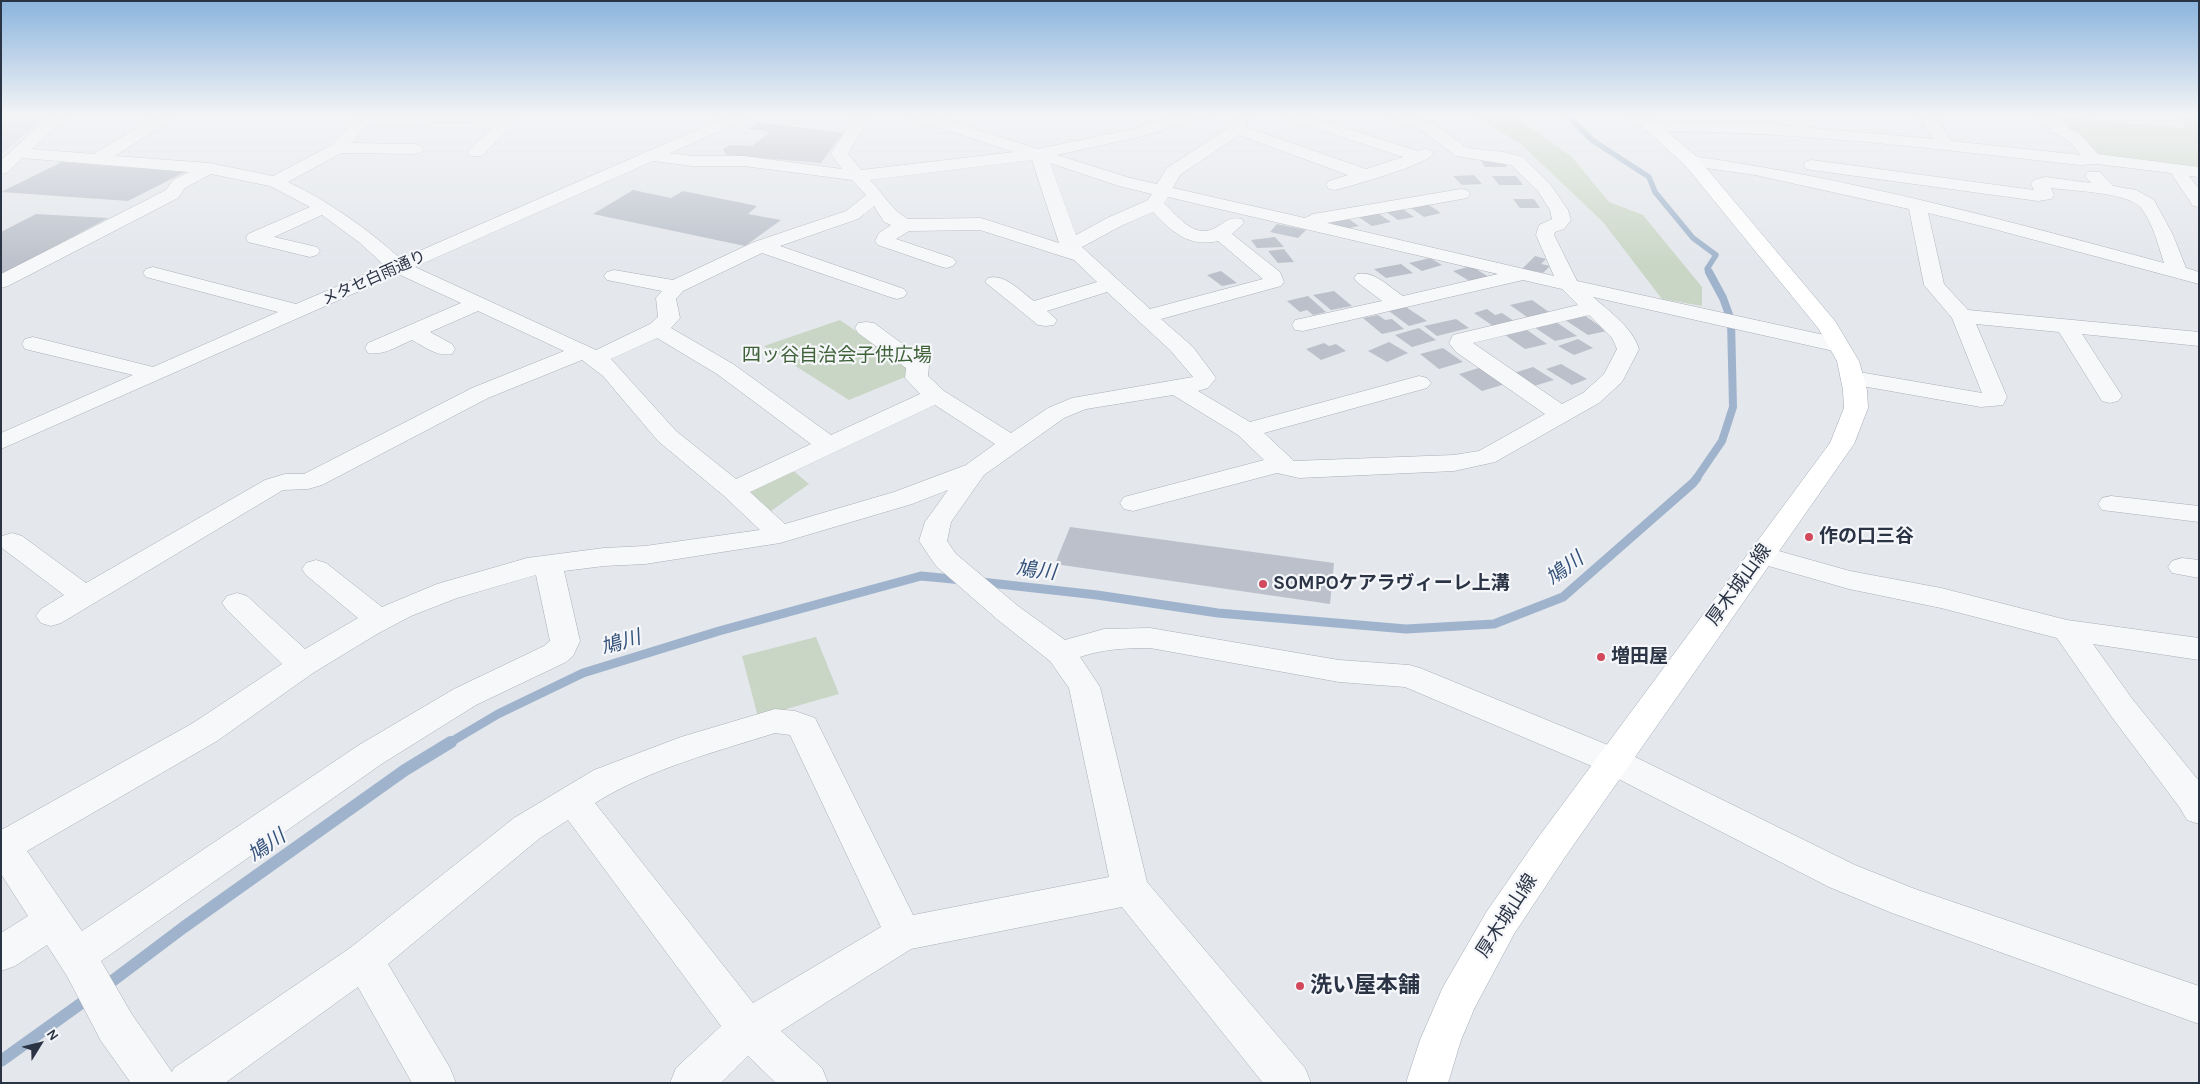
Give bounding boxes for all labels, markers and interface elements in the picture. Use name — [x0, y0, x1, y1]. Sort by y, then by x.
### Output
street label: メタセ白雨通り — [319, 246, 429, 310]
park label: 四ッ谷自治会子供広場 — [742, 345, 932, 367]
place label: 作の口三谷 — [1819, 526, 1914, 548]
marker: 作の口三谷 — [1803, 531, 1815, 543]
street label: 厚木城山線 — [1702, 540, 1776, 630]
water label: 鳩川 — [1542, 547, 1588, 591]
water label: 鳩川 — [1015, 557, 1057, 585]
place label: SOMPOケアラヴィーレ上溝 — [1273, 573, 1510, 595]
marker: SOMPOケアラヴィーレ上溝 — [1257, 578, 1269, 590]
water label: 鳩川 — [598, 626, 644, 660]
place label: 増田屋 — [1611, 646, 1668, 668]
marker: 増田屋 — [1595, 651, 1607, 663]
water label: 鳩川 — [244, 825, 290, 867]
street label: 厚木城山線 — [1472, 870, 1542, 962]
place label: 洗い屋本舗 — [1310, 973, 1420, 999]
marker: 洗い屋本舗 — [1294, 980, 1306, 992]
north arrow — [15, 1019, 65, 1069]
text: N — [43, 1026, 62, 1044]

